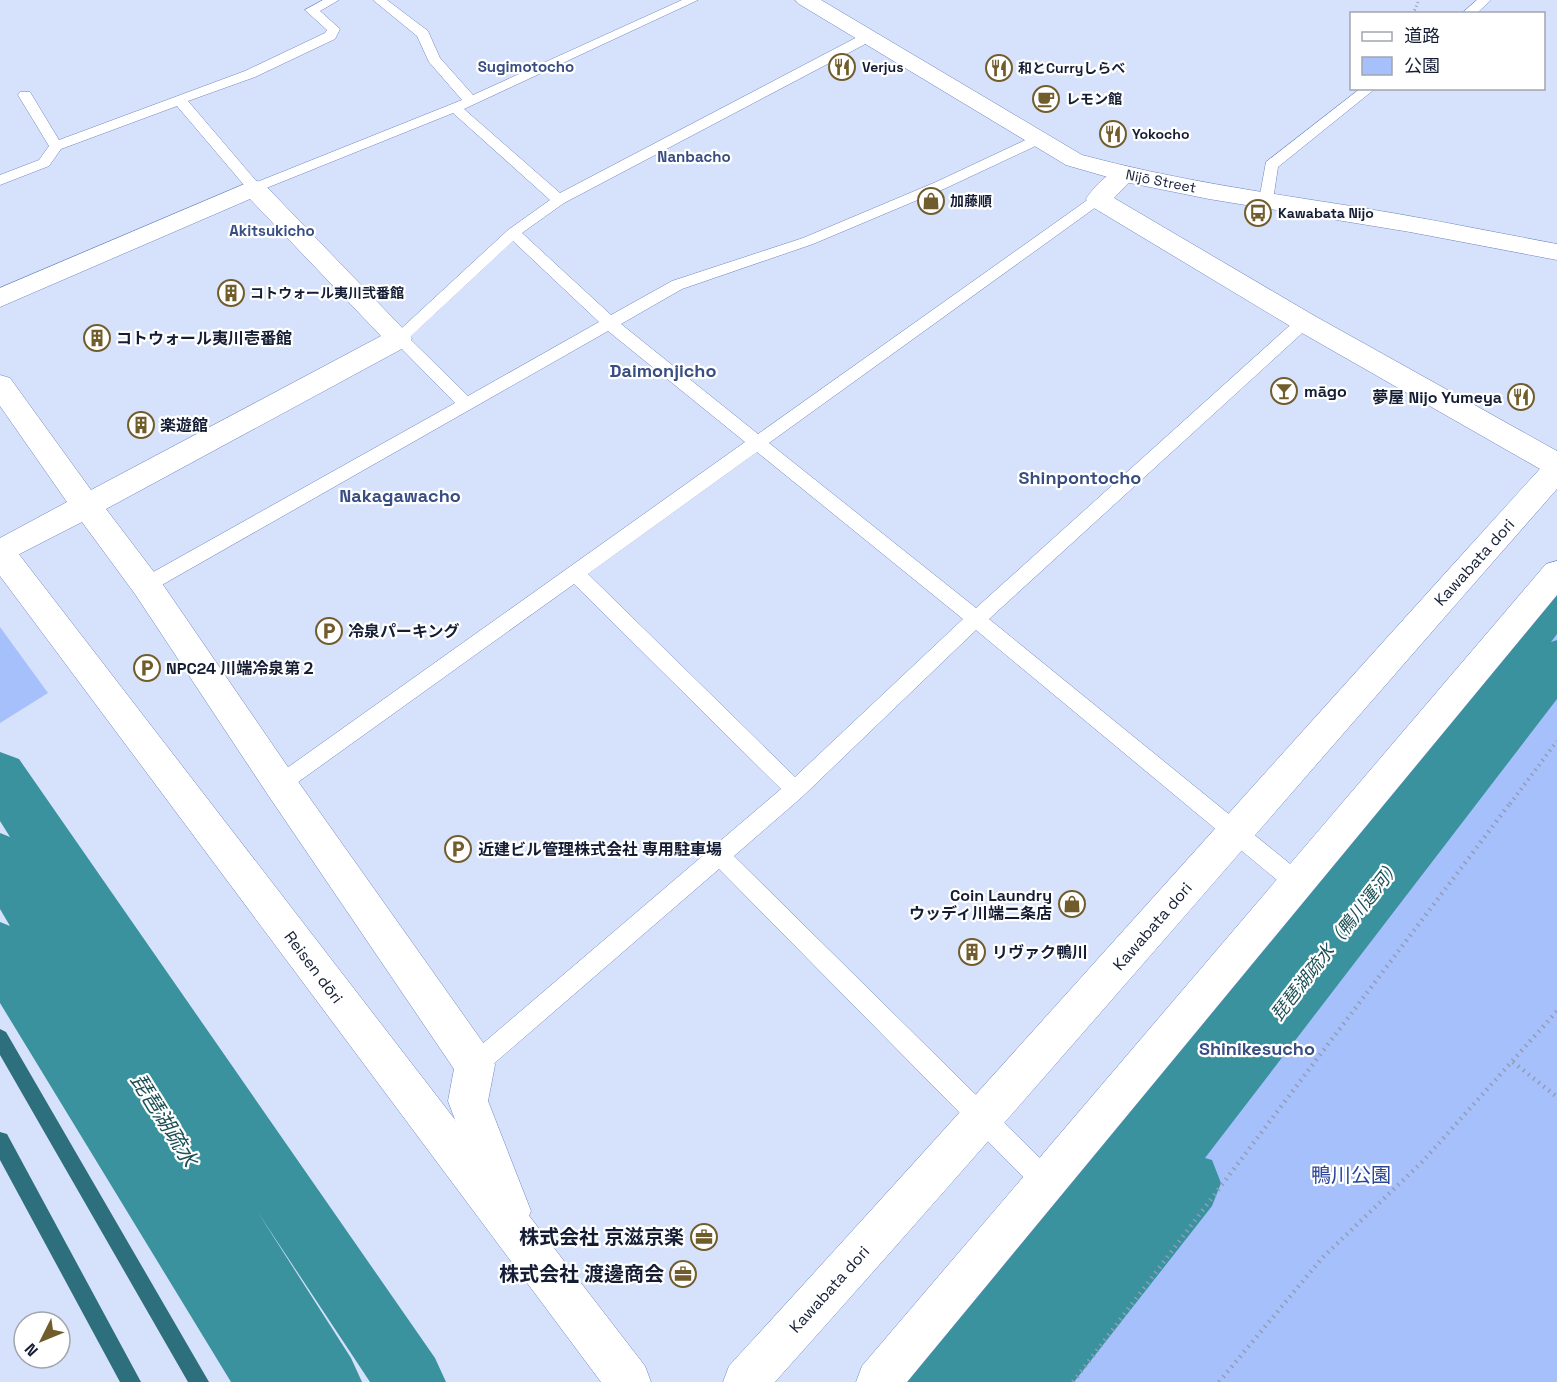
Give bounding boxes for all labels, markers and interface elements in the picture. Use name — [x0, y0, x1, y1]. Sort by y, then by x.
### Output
legend — [1350, 12, 1545, 90]
text: 道路 — [1404, 24, 1440, 47]
restaurant icon: Verjus — [827, 52, 857, 82]
restaurant icon: 和とCurryしらべ — [984, 53, 1014, 83]
text: 公園 — [1404, 54, 1440, 77]
district label: Sugimotocho — [478, 57, 574, 76]
place label: Verjus — [862, 58, 904, 76]
place label: 和とCurryしらべ — [1018, 59, 1125, 77]
cafe icon: レモン館 — [1031, 84, 1061, 114]
place label: レモン館 — [1066, 90, 1122, 108]
restaurant icon: Yokocho — [1098, 119, 1128, 149]
place label: Yokocho — [1132, 125, 1190, 143]
district label: Nanbacho — [657, 147, 731, 166]
street label: Nijō Street — [1124, 165, 1198, 197]
shop icon: 加藤順 — [916, 186, 946, 216]
place label: 加藤順 — [950, 192, 992, 210]
bus stop icon: Kawabata Nijo — [1243, 198, 1273, 228]
place label: Kawabata Nijo — [1278, 204, 1374, 222]
district label: Akitsukicho — [229, 221, 315, 240]
building icon: コトウォール夷川弐番館 — [216, 278, 246, 308]
place label: コトウォール夷川弐番館 — [250, 284, 404, 302]
building icon: コトウォール夷川壱番館 — [82, 323, 112, 353]
place label: コトウォール夷川壱番館 — [116, 328, 292, 349]
district label: Daimonjicho — [610, 359, 716, 382]
bar icon: māgo — [1269, 376, 1299, 406]
place label: māgo — [1304, 381, 1347, 402]
restaurant icon: 夢屋 Nijo Yumeya — [1506, 382, 1536, 412]
place label: 夢屋 Nijo Yumeya — [1372, 387, 1502, 408]
building icon: 楽遊館 — [126, 410, 156, 440]
place label: 楽遊館 — [160, 415, 208, 436]
district label: Shinpontocho — [1019, 466, 1141, 489]
district label: Nakagawacho — [339, 484, 461, 507]
street label: Kawabata dori — [1430, 514, 1519, 610]
parking icon: 冷泉パーキング — [314, 616, 344, 646]
place label: 冷泉パーキング — [348, 621, 460, 642]
parking icon: NPC24 川端冷泉第２ — [132, 653, 162, 683]
place label: NPC24 川端冷泉第２ — [166, 658, 316, 679]
parking icon: 近建ビル管理株式会社 専用駐車場 — [443, 834, 473, 864]
place label: 近建ビル管理株式会社 専用駐車場 — [478, 839, 722, 860]
water label: 琵琶湖疏水（鴨川運河） — [1266, 855, 1406, 1025]
street label: Kawabata dori — [1108, 878, 1197, 975]
place label: Coin Laundry ウッディ川端二条店 — [909, 885, 1052, 924]
shop icon: Coin Laundry ウッディ川端二条店 — [1057, 889, 1087, 919]
street label: Reisen dōri — [279, 927, 348, 1008]
building icon: リヴァク鴨川 — [957, 937, 987, 967]
place label: リヴァク鴨川 — [992, 942, 1088, 963]
district label: Shinikesucho — [1199, 1037, 1315, 1060]
water label: 琵琶湖疏水 — [125, 1068, 205, 1173]
park label: 鴨川公園 — [1311, 1162, 1391, 1188]
office icon: 株式会社 京滋京楽 — [689, 1222, 719, 1252]
place label: 株式会社 京滋京楽 — [519, 1224, 684, 1250]
street label: Kawabata dori — [785, 1241, 874, 1337]
office icon: 株式会社 渡邊商会 — [668, 1259, 698, 1289]
place label: 株式会社 渡邊商会 — [499, 1261, 664, 1287]
north arrow — [12, 1310, 72, 1370]
text: N — [20, 1339, 43, 1361]

